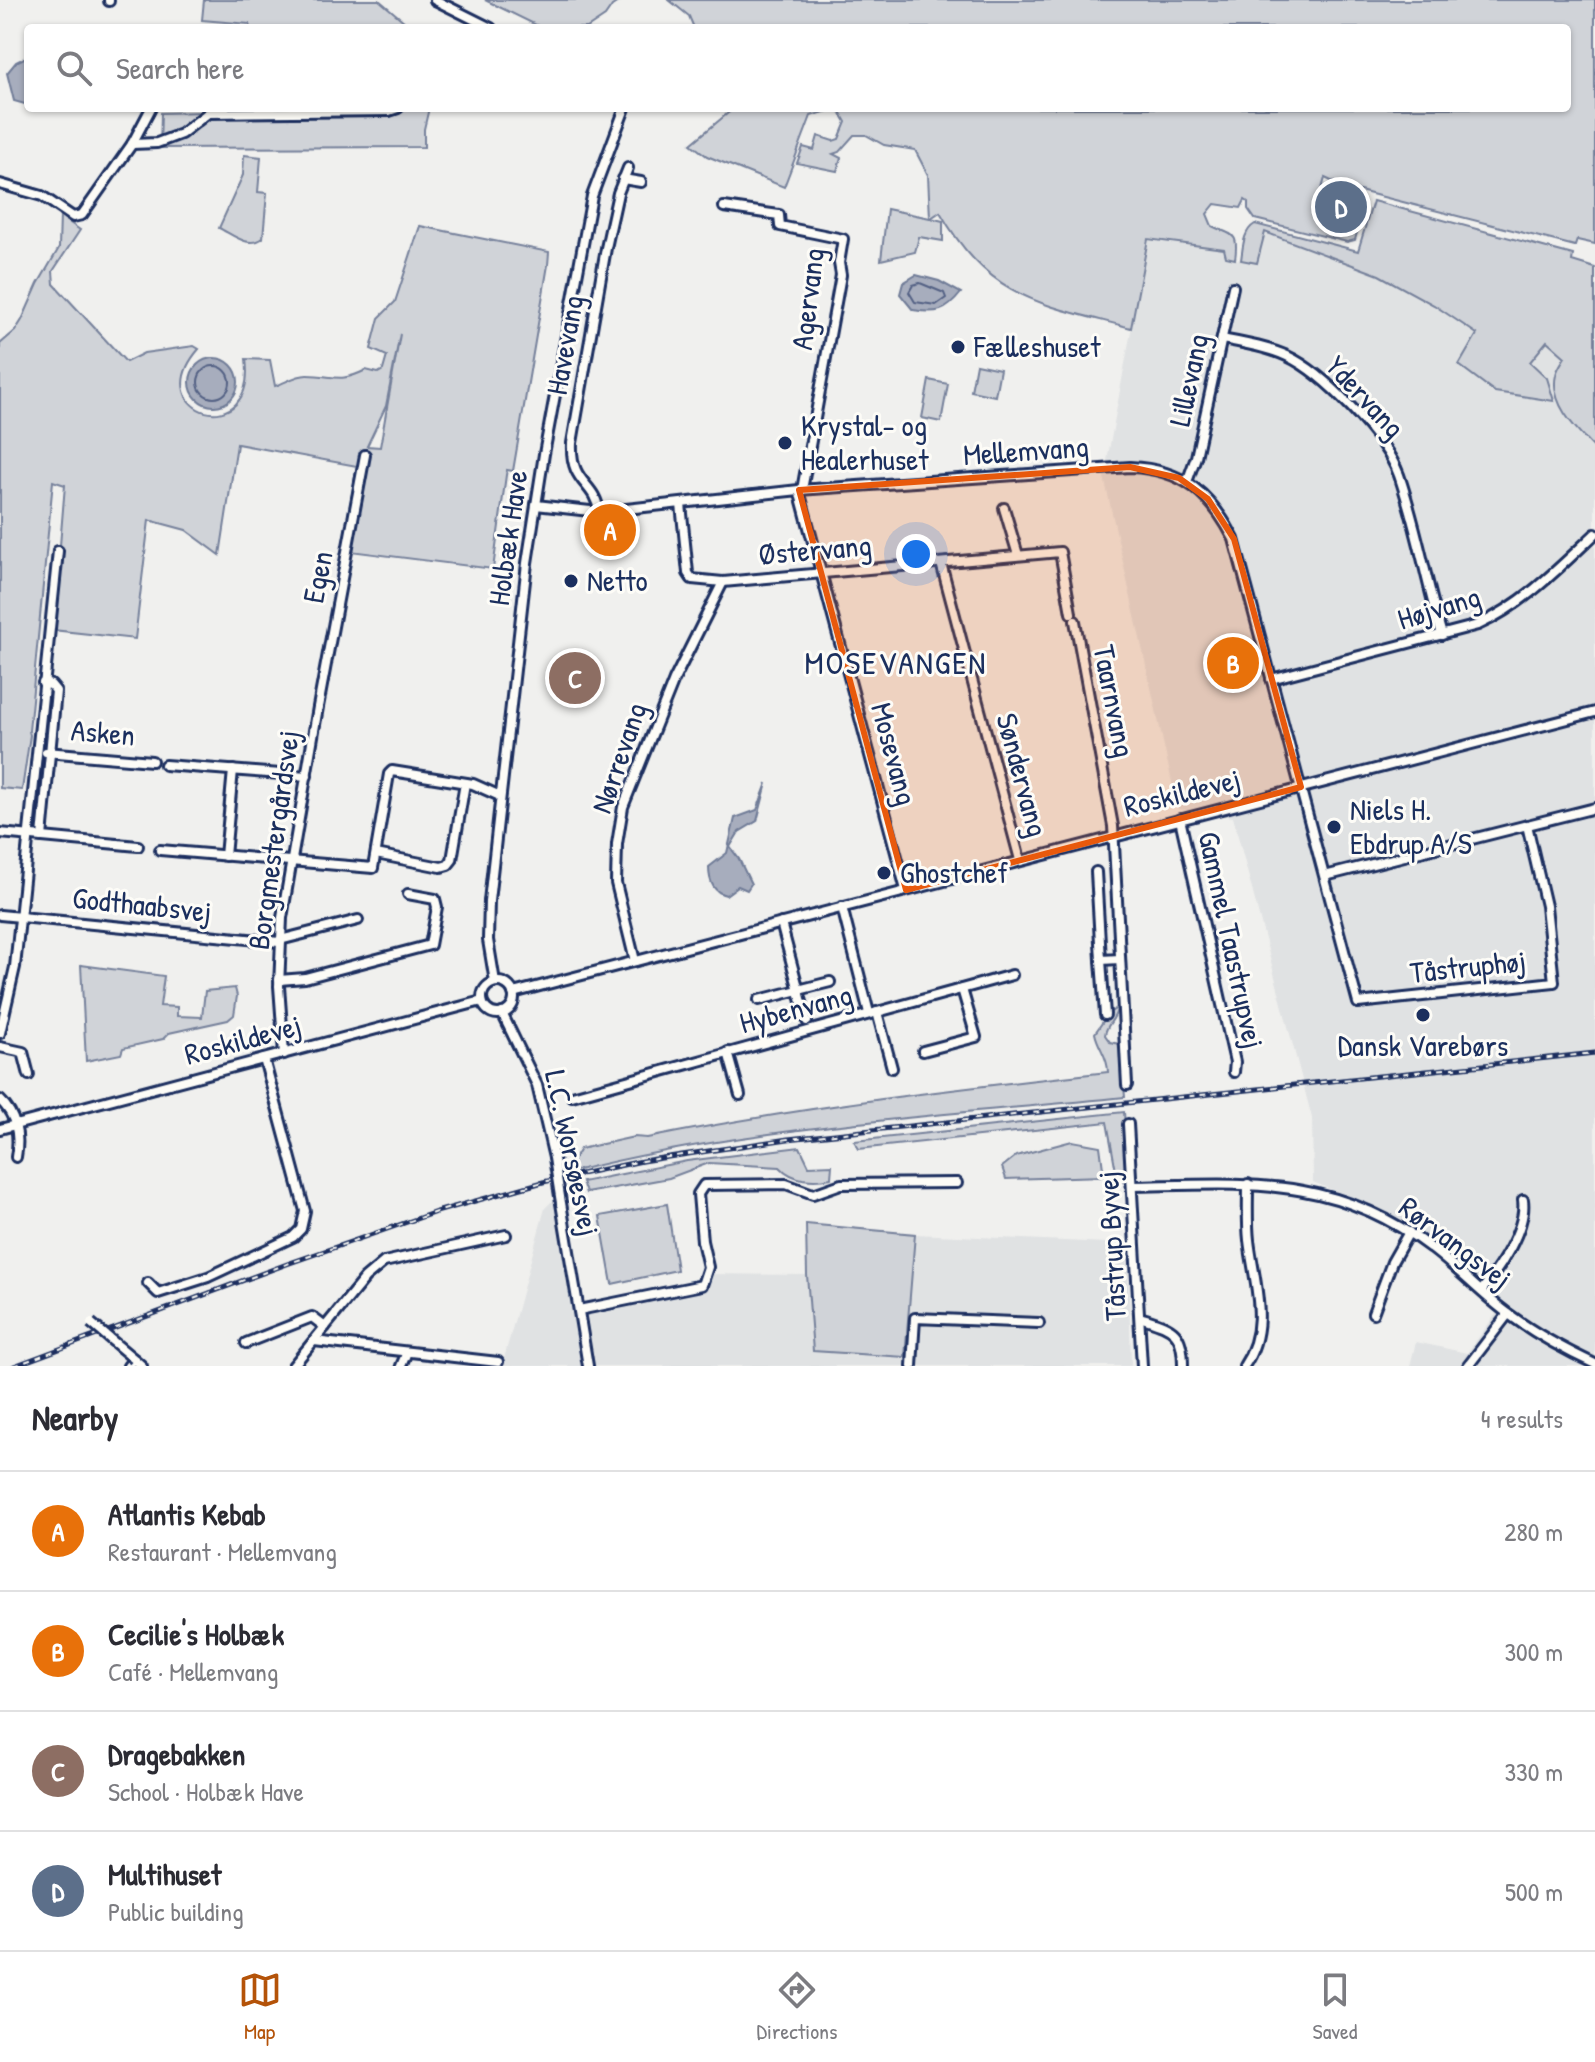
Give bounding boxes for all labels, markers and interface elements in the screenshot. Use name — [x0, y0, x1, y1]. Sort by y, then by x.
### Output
search box — [24, 24, 1571, 112]
icon: search — [52, 46, 96, 90]
text: Search here — [116, 48, 244, 88]
pin: D — [1315, 177, 1367, 237]
street label: Agervang — [781, 246, 833, 352]
street label: Havevang — [536, 292, 592, 398]
place label: Fælleshuset — [973, 326, 1101, 366]
street label: Lillevang — [1159, 330, 1217, 430]
marker: Fælleshuset — [949, 338, 967, 356]
street label: Ydervang — [1317, 346, 1414, 446]
place label: Krystal- og Healerhuset — [801, 405, 929, 479]
street label: Mellemvang — [962, 426, 1090, 474]
marker: Krystal- og Healerhuset — [776, 434, 794, 452]
street label: Holbæk Have — [478, 468, 536, 608]
pin: A — [584, 500, 636, 560]
street label: Østervang — [757, 524, 873, 574]
your location — [896, 534, 936, 574]
street label: Egen — [292, 547, 342, 606]
place label: Netto — [587, 560, 648, 600]
marker: Netto — [562, 572, 580, 590]
street label: Højvang — [1393, 576, 1485, 639]
pin: B — [1207, 633, 1259, 693]
district label: MOSEVANGEN — [805, 641, 987, 684]
street label: Taarnvang — [1085, 641, 1145, 760]
pin: C — [549, 648, 601, 708]
street label: Nørrevang — [581, 697, 656, 818]
street label: Mosevang — [862, 698, 928, 809]
street label: Asken — [69, 709, 137, 755]
street label: Søndervang — [987, 709, 1059, 841]
street label: Borgmestergårdsvej — [238, 728, 308, 952]
street label: Roskildevej — [1119, 758, 1244, 826]
place label: Niels H. Ebdrup A/S — [1350, 789, 1472, 863]
marker: Niels H. Ebdrup A/S — [1325, 818, 1343, 836]
street label: Gammel Taastrupvej — [1189, 828, 1274, 1052]
place label: Ghostchef — [900, 852, 1008, 892]
marker: Ghostchef — [875, 864, 893, 882]
street label: Godthaabsvej — [71, 877, 214, 931]
street label: Tåstruphøj — [1408, 940, 1528, 992]
street label: Hybenvang — [735, 974, 857, 1042]
street label: Roskildevej — [180, 1004, 305, 1074]
marker: Dansk Varebørs — [1414, 1006, 1432, 1024]
place label: Dansk Varebørs — [1338, 1025, 1508, 1065]
street label: L.C. Worsøesvej — [536, 1066, 610, 1239]
street label: Tåstrup Byvej — [1087, 1170, 1135, 1322]
street label: Rørvangsvej — [1391, 1187, 1520, 1298]
text: Nearby — [32, 1395, 118, 1441]
text: 4 results — [1481, 1401, 1563, 1436]
text: Atlantis Kebab — [108, 1494, 266, 1534]
text: A — [52, 1514, 64, 1549]
text: 280 m — [1504, 1514, 1563, 1549]
text: Restaurant · Mellemvang — [108, 1534, 337, 1569]
text: Cecilie's Holbæk — [108, 1614, 284, 1654]
text: B — [51, 1634, 65, 1669]
text: 300 m — [1504, 1634, 1563, 1669]
text: Café · Mellemvang — [108, 1654, 278, 1689]
text: Dragebakken — [108, 1734, 245, 1774]
text: C — [51, 1754, 65, 1789]
text: 330 m — [1504, 1754, 1563, 1789]
text: School · Holbæk Have — [108, 1774, 304, 1809]
text: Multihuset — [108, 1854, 221, 1894]
text: D — [52, 1874, 64, 1909]
text: 500 m — [1505, 1874, 1563, 1909]
text: Public building — [108, 1894, 244, 1929]
tab: Map — [238, 1968, 282, 2046]
tab: Directions — [757, 1968, 838, 2046]
tab: Saved — [1313, 1968, 1357, 2046]

